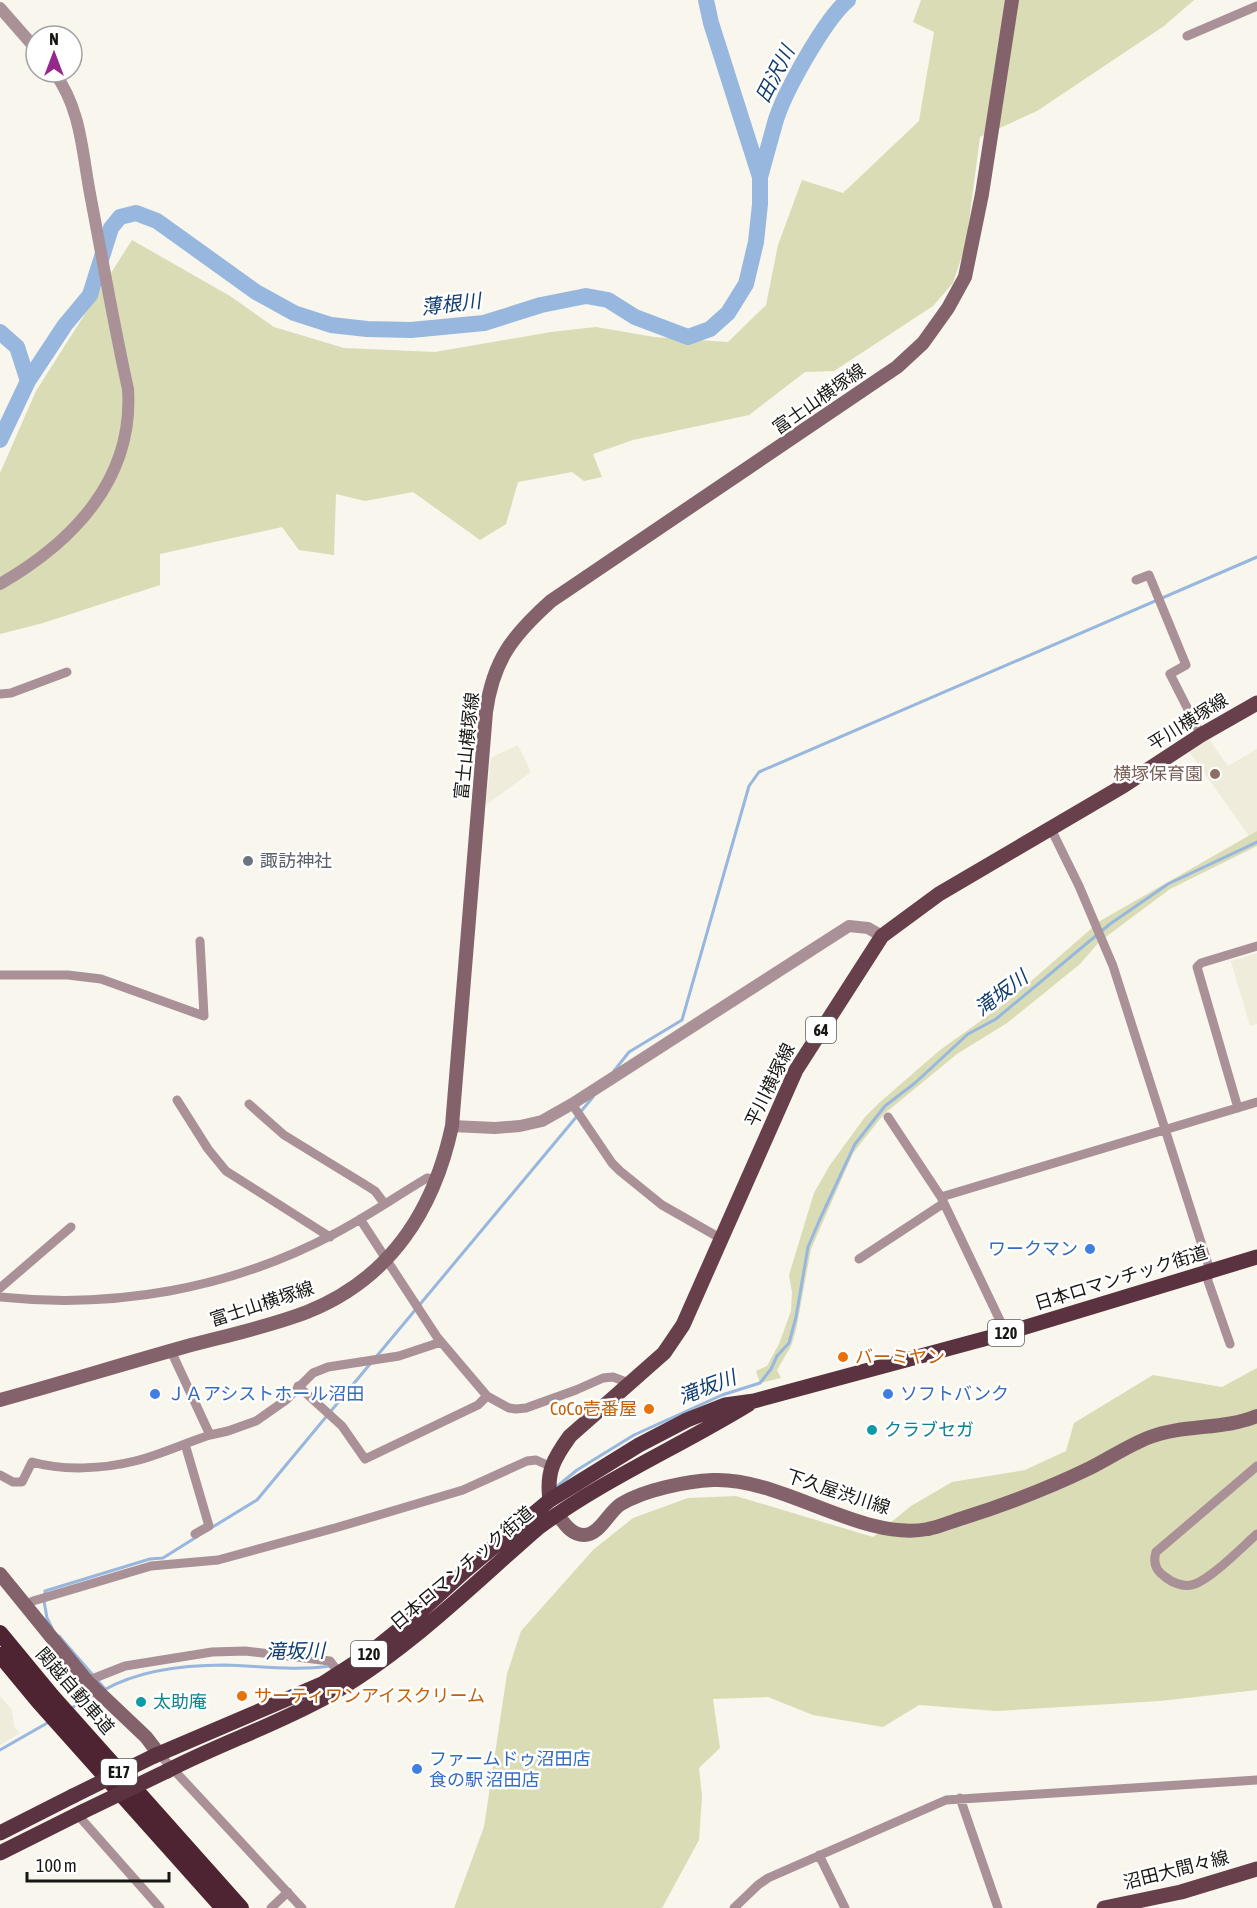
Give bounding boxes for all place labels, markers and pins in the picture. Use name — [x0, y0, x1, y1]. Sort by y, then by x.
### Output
place label: 横塚保育園 — [1113, 763, 1203, 784]
marker: 横塚保育園 — [1208, 767, 1222, 781]
place label: 諏訪神社 — [260, 850, 332, 871]
marker: 諏訪神社 — [241, 854, 255, 868]
place label: ワークマン — [988, 1238, 1078, 1259]
marker: ワークマン — [1083, 1242, 1097, 1256]
place label: バーミヤン — [855, 1346, 945, 1367]
marker: バーミヤン — [836, 1350, 850, 1364]
place label: ＪＡアシストホール沼田 — [167, 1383, 364, 1404]
place label: ソフトバンク — [900, 1383, 1009, 1404]
marker: ＪＡアシストホール沼田 — [148, 1387, 162, 1401]
marker: ソフトバンク — [881, 1387, 895, 1401]
place label: CoCo壱番屋 — [550, 1398, 637, 1419]
marker: CoCo壱番屋 — [642, 1402, 656, 1416]
place label: クラブセガ — [884, 1419, 974, 1440]
marker: クラブセガ — [865, 1423, 879, 1437]
place label: サーティワンアイスクリーム — [254, 1685, 485, 1706]
marker: サーティワンアイスクリーム — [235, 1689, 249, 1703]
place label: 太助庵 — [153, 1691, 207, 1712]
marker: 太助庵 — [134, 1695, 148, 1709]
place label: ファームドゥ沼田店 食の駅 沼田店 — [429, 1748, 590, 1790]
marker: ファームドゥ沼田店 食の駅 沼田店 — [410, 1762, 424, 1776]

